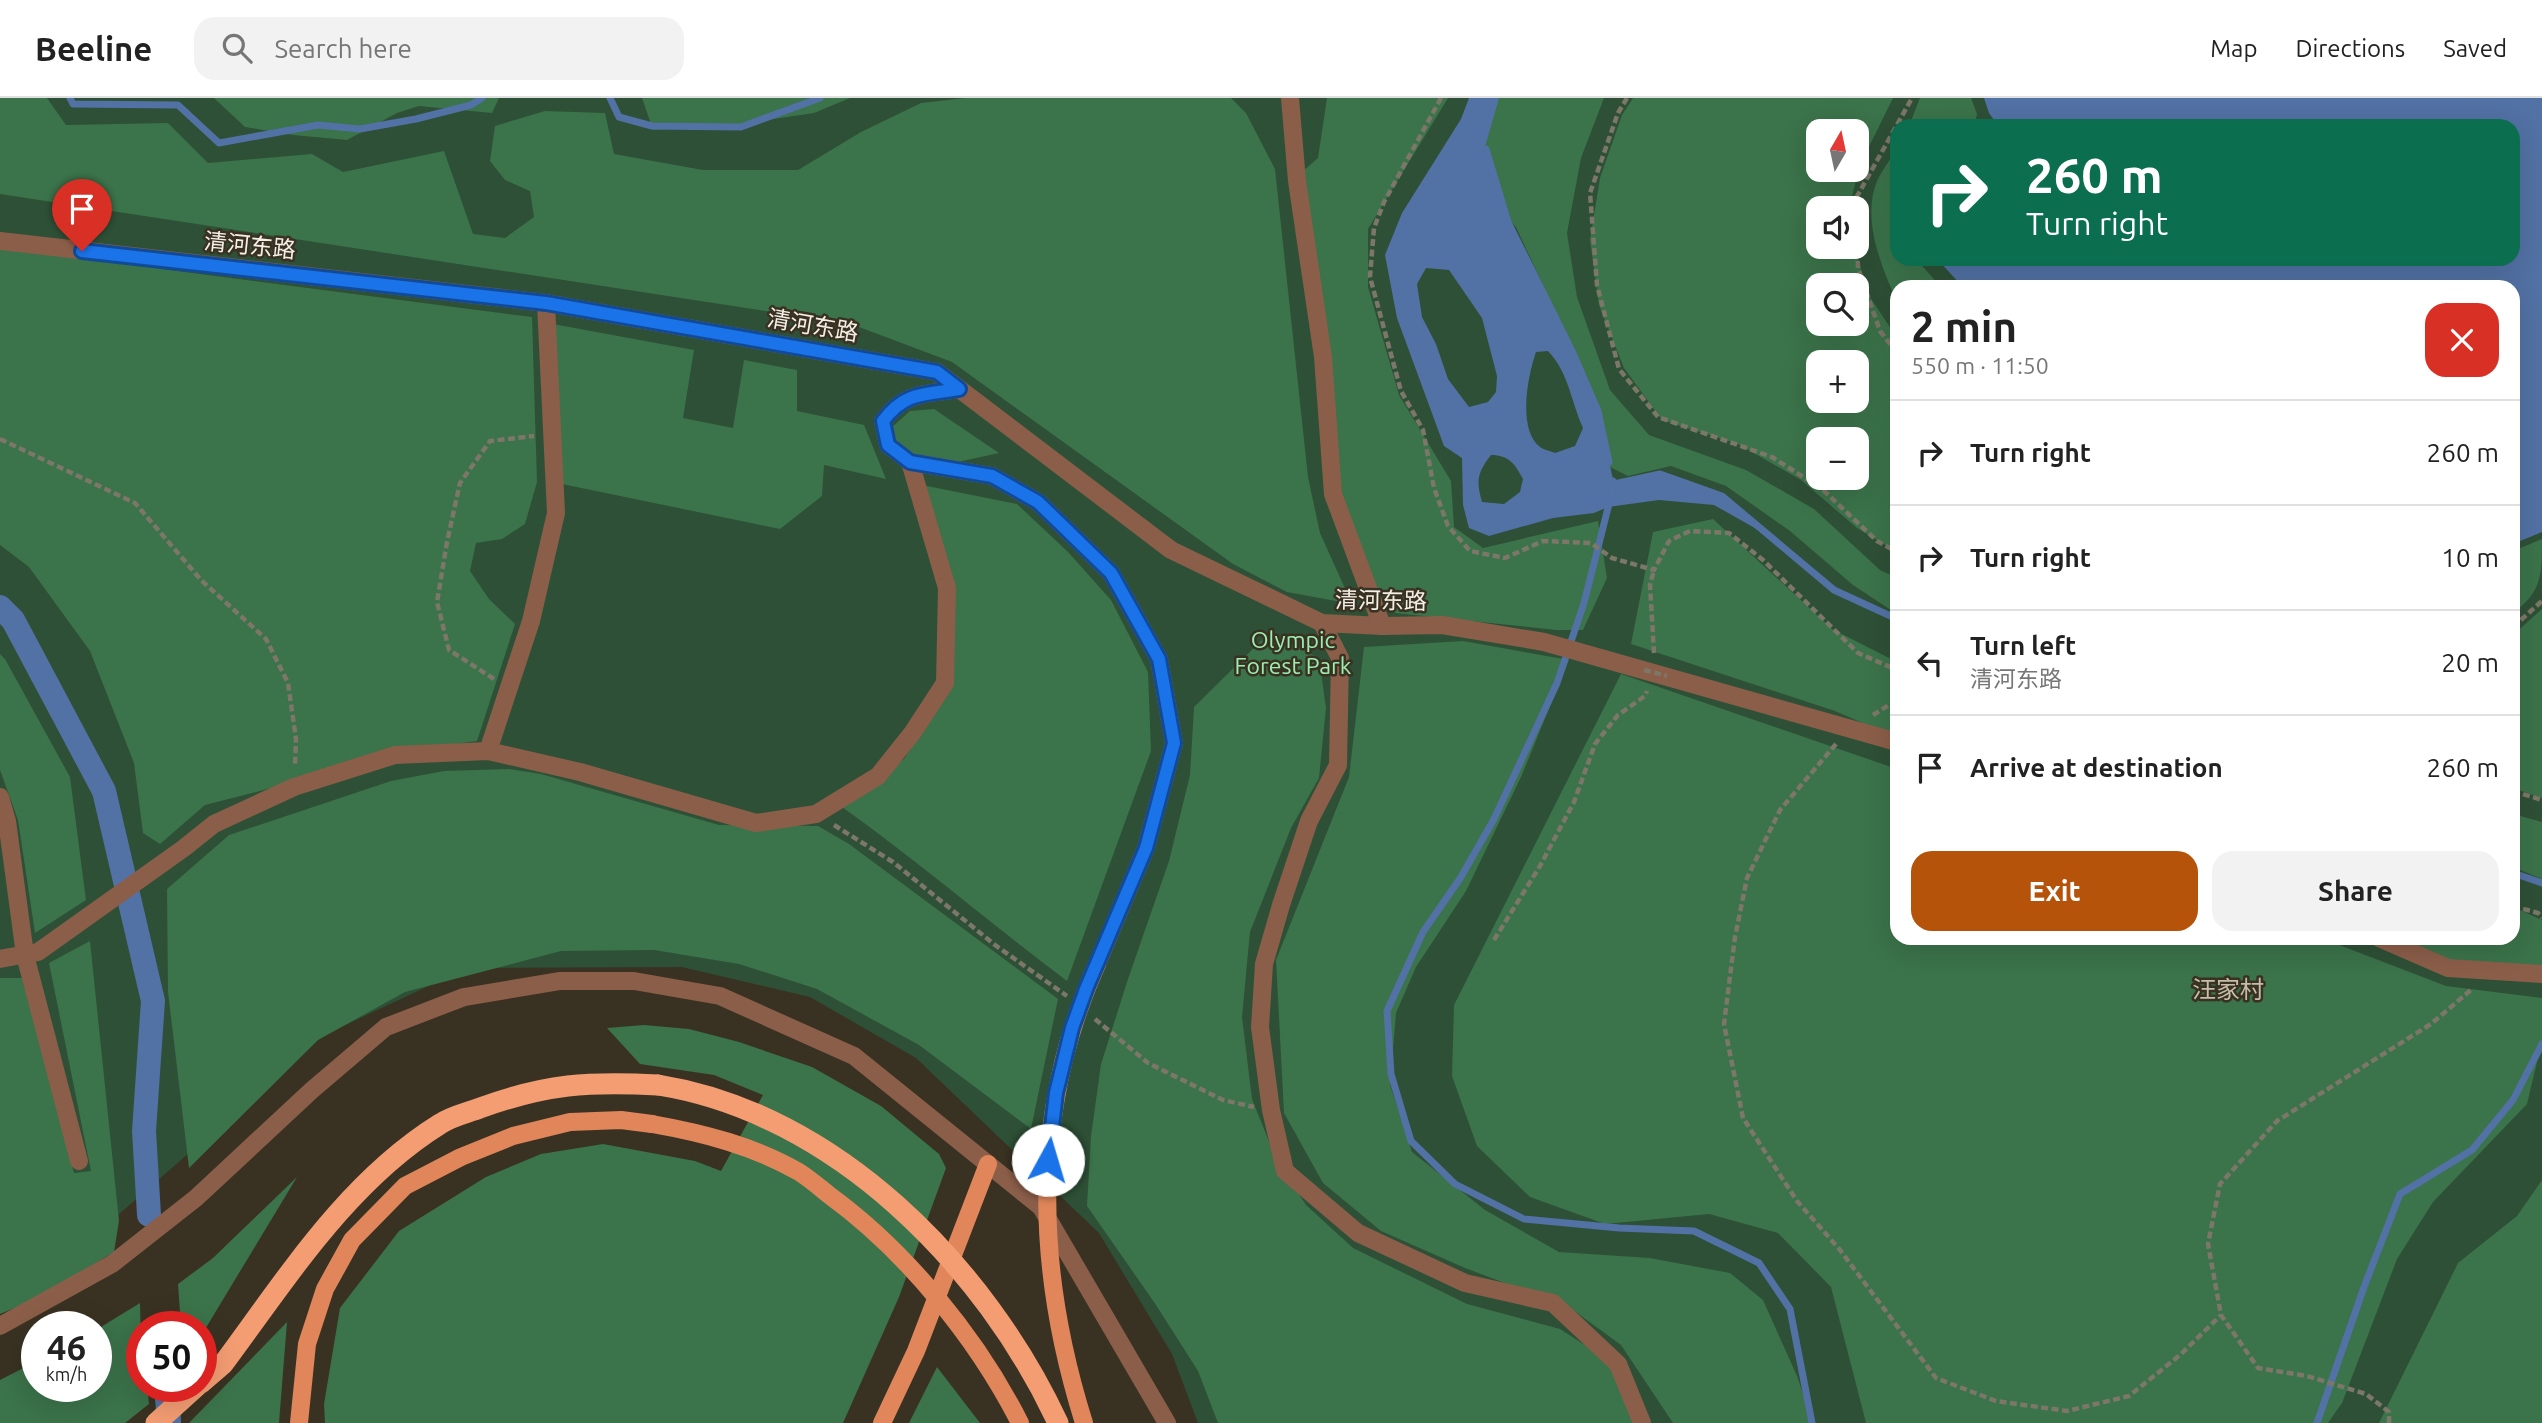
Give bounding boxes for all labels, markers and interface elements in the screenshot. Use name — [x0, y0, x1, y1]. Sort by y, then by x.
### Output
search box — [194, 17, 684, 80]
icon: search — [218, 29, 256, 67]
text: Beeline — [35, 30, 152, 67]
text: Search here — [274, 34, 412, 63]
text: Map — [2210, 35, 2257, 62]
text: Directions — [2295, 35, 2405, 62]
text: Saved — [2443, 35, 2507, 62]
north arrow — [1806, 119, 1869, 182]
map controls — [1806, 119, 1869, 490]
icon: right — [1911, 147, 2002, 238]
text: 260 m — [2026, 147, 2163, 202]
pin — [52, 179, 112, 251]
icon: arrive — [63, 190, 101, 228]
button: sound — [1806, 196, 1869, 259]
text: Turn right — [2026, 205, 2168, 241]
street label: 清河东路 — [203, 228, 297, 262]
button: search — [1806, 273, 1869, 336]
text: 2 min — [1911, 303, 2017, 350]
button: close — [2425, 303, 2499, 377]
street label: 清河东路 — [766, 305, 860, 345]
button: + — [1806, 350, 1869, 413]
text: 550 m · 11:50 — [1911, 353, 2049, 378]
button: − — [1806, 427, 1869, 490]
icon: right — [1911, 434, 1949, 472]
text: Turn right — [1970, 438, 2091, 467]
text: 260 m — [2427, 438, 2499, 467]
icon: right — [1911, 539, 1949, 577]
text: Turn right — [1970, 543, 2091, 572]
text: 10 m — [2441, 543, 2499, 572]
street label: 清河东路 — [1335, 587, 1427, 613]
park label: Olympic Forest Park — [1235, 627, 1352, 678]
text: Turn left — [1970, 631, 2076, 660]
icon: left — [1911, 644, 1949, 682]
text: 20 m — [2441, 648, 2499, 677]
text: 清河东路 — [1970, 666, 2062, 691]
icon: arrive — [1911, 749, 1949, 787]
text: Arrive at destination — [1970, 753, 2223, 782]
text: 260 m — [2427, 753, 2499, 782]
button: Exit — [1911, 851, 2198, 931]
button: Share — [2212, 851, 2499, 931]
district label: 汪家村 — [2192, 976, 2264, 1003]
position arrow — [1011, 1123, 1085, 1197]
speed limit sign: 50 — [126, 1311, 217, 1402]
text: 46 — [47, 1327, 86, 1367]
text: km/h — [46, 1364, 87, 1384]

